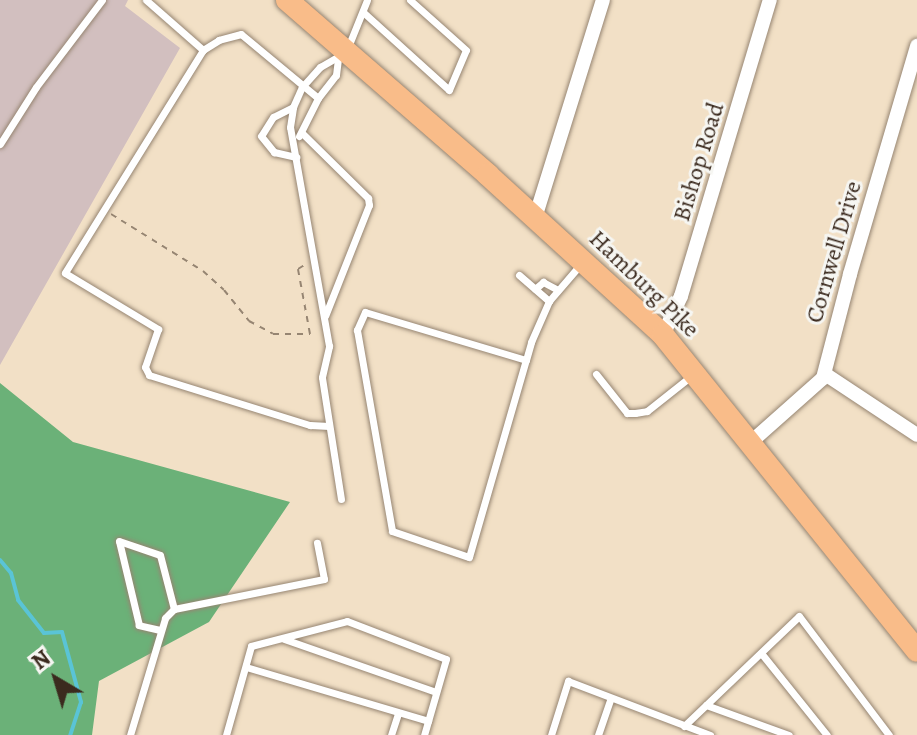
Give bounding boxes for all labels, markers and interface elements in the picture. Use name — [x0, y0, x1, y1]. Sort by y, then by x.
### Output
street label: Bishop Road — [667, 99, 731, 225]
street label: Cornwell Drive — [800, 178, 868, 326]
street label: Hamburg Pike — [583, 224, 705, 344]
north arrow — [16, 639, 96, 719]
text: N — [26, 643, 57, 677]

